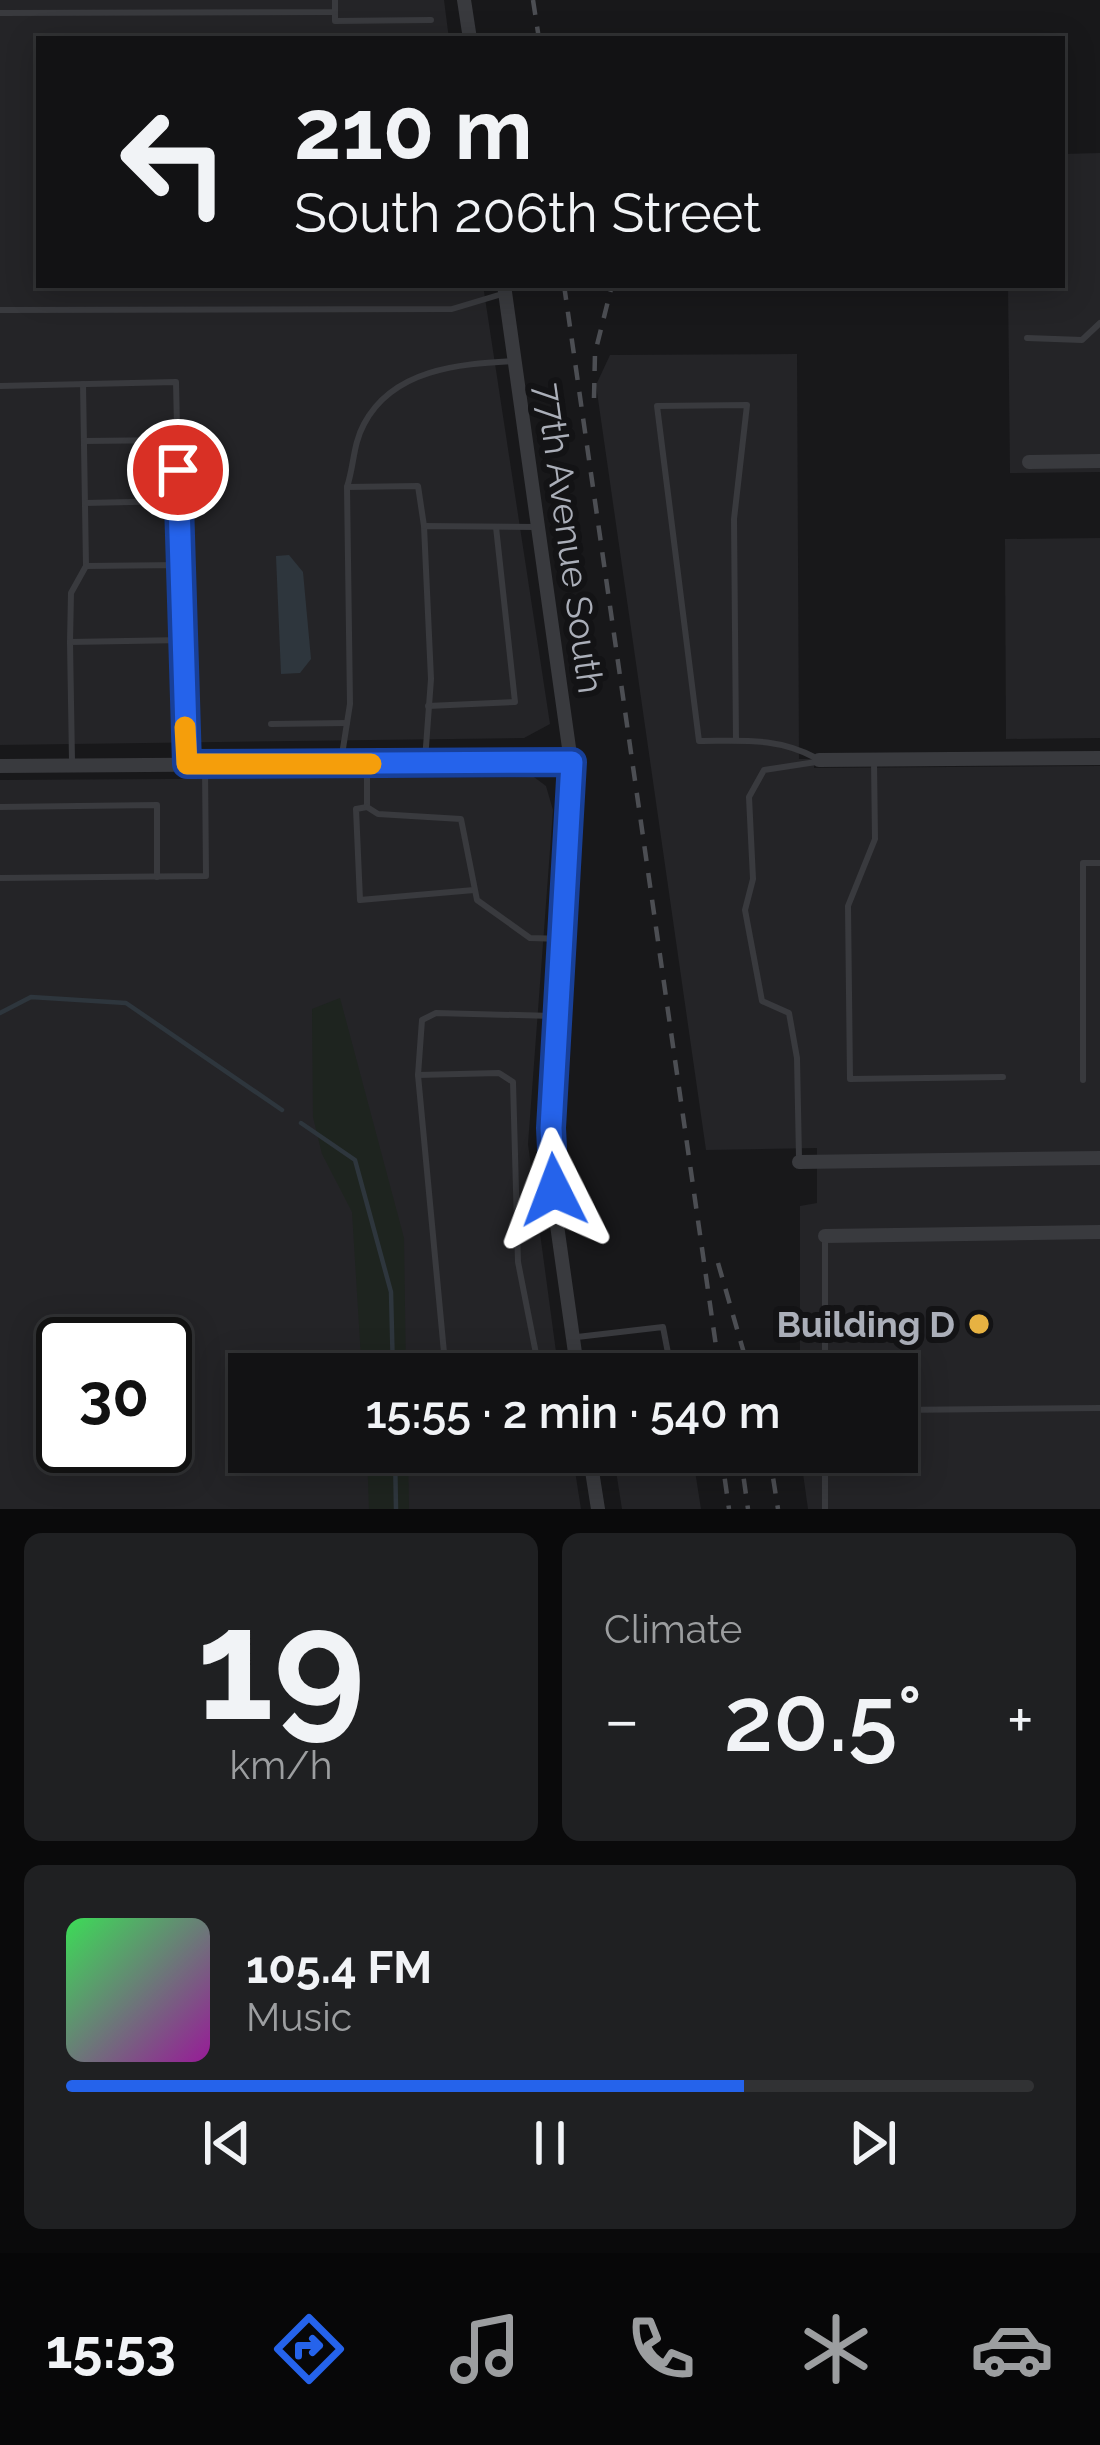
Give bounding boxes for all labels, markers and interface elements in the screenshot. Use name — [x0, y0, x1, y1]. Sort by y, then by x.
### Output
text: 210 m — [294, 80, 533, 179]
icon: left — [96, 84, 252, 240]
text: South 206th Street — [294, 181, 761, 245]
street label: 77th Avenue South — [527, 380, 613, 696]
pin — [127, 419, 229, 521]
icon: arrive — [145, 437, 211, 503]
position arrow — [491, 1127, 617, 1253]
place label: Building D — [776, 1303, 955, 1345]
marker: Building D — [966, 1311, 992, 1337]
speed limit sign: 30 — [36, 1317, 192, 1473]
text: 15:55 · 2 min · 540 m — [365, 1386, 781, 1439]
text: 19 — [197, 1572, 365, 1756]
text: Climate — [604, 1606, 742, 1652]
text: 20.5° — [724, 1666, 922, 1772]
text: − — [604, 1681, 640, 1758]
text: + — [1007, 1681, 1034, 1758]
text: km/h — [230, 1742, 332, 1788]
text: 105.4 FM — [246, 1941, 432, 1994]
text: Music — [246, 1994, 352, 2040]
icon: previous — [194, 2110, 260, 2176]
icon: pause — [517, 2110, 583, 2176]
icon: next — [840, 2110, 906, 2176]
icon: directions — [267, 2307, 351, 2391]
icon: music — [443, 2307, 527, 2391]
icon: phone — [619, 2307, 703, 2391]
icon: climate — [794, 2307, 878, 2391]
icon: car — [970, 2307, 1054, 2391]
text: 15:53 — [46, 2317, 176, 2381]

